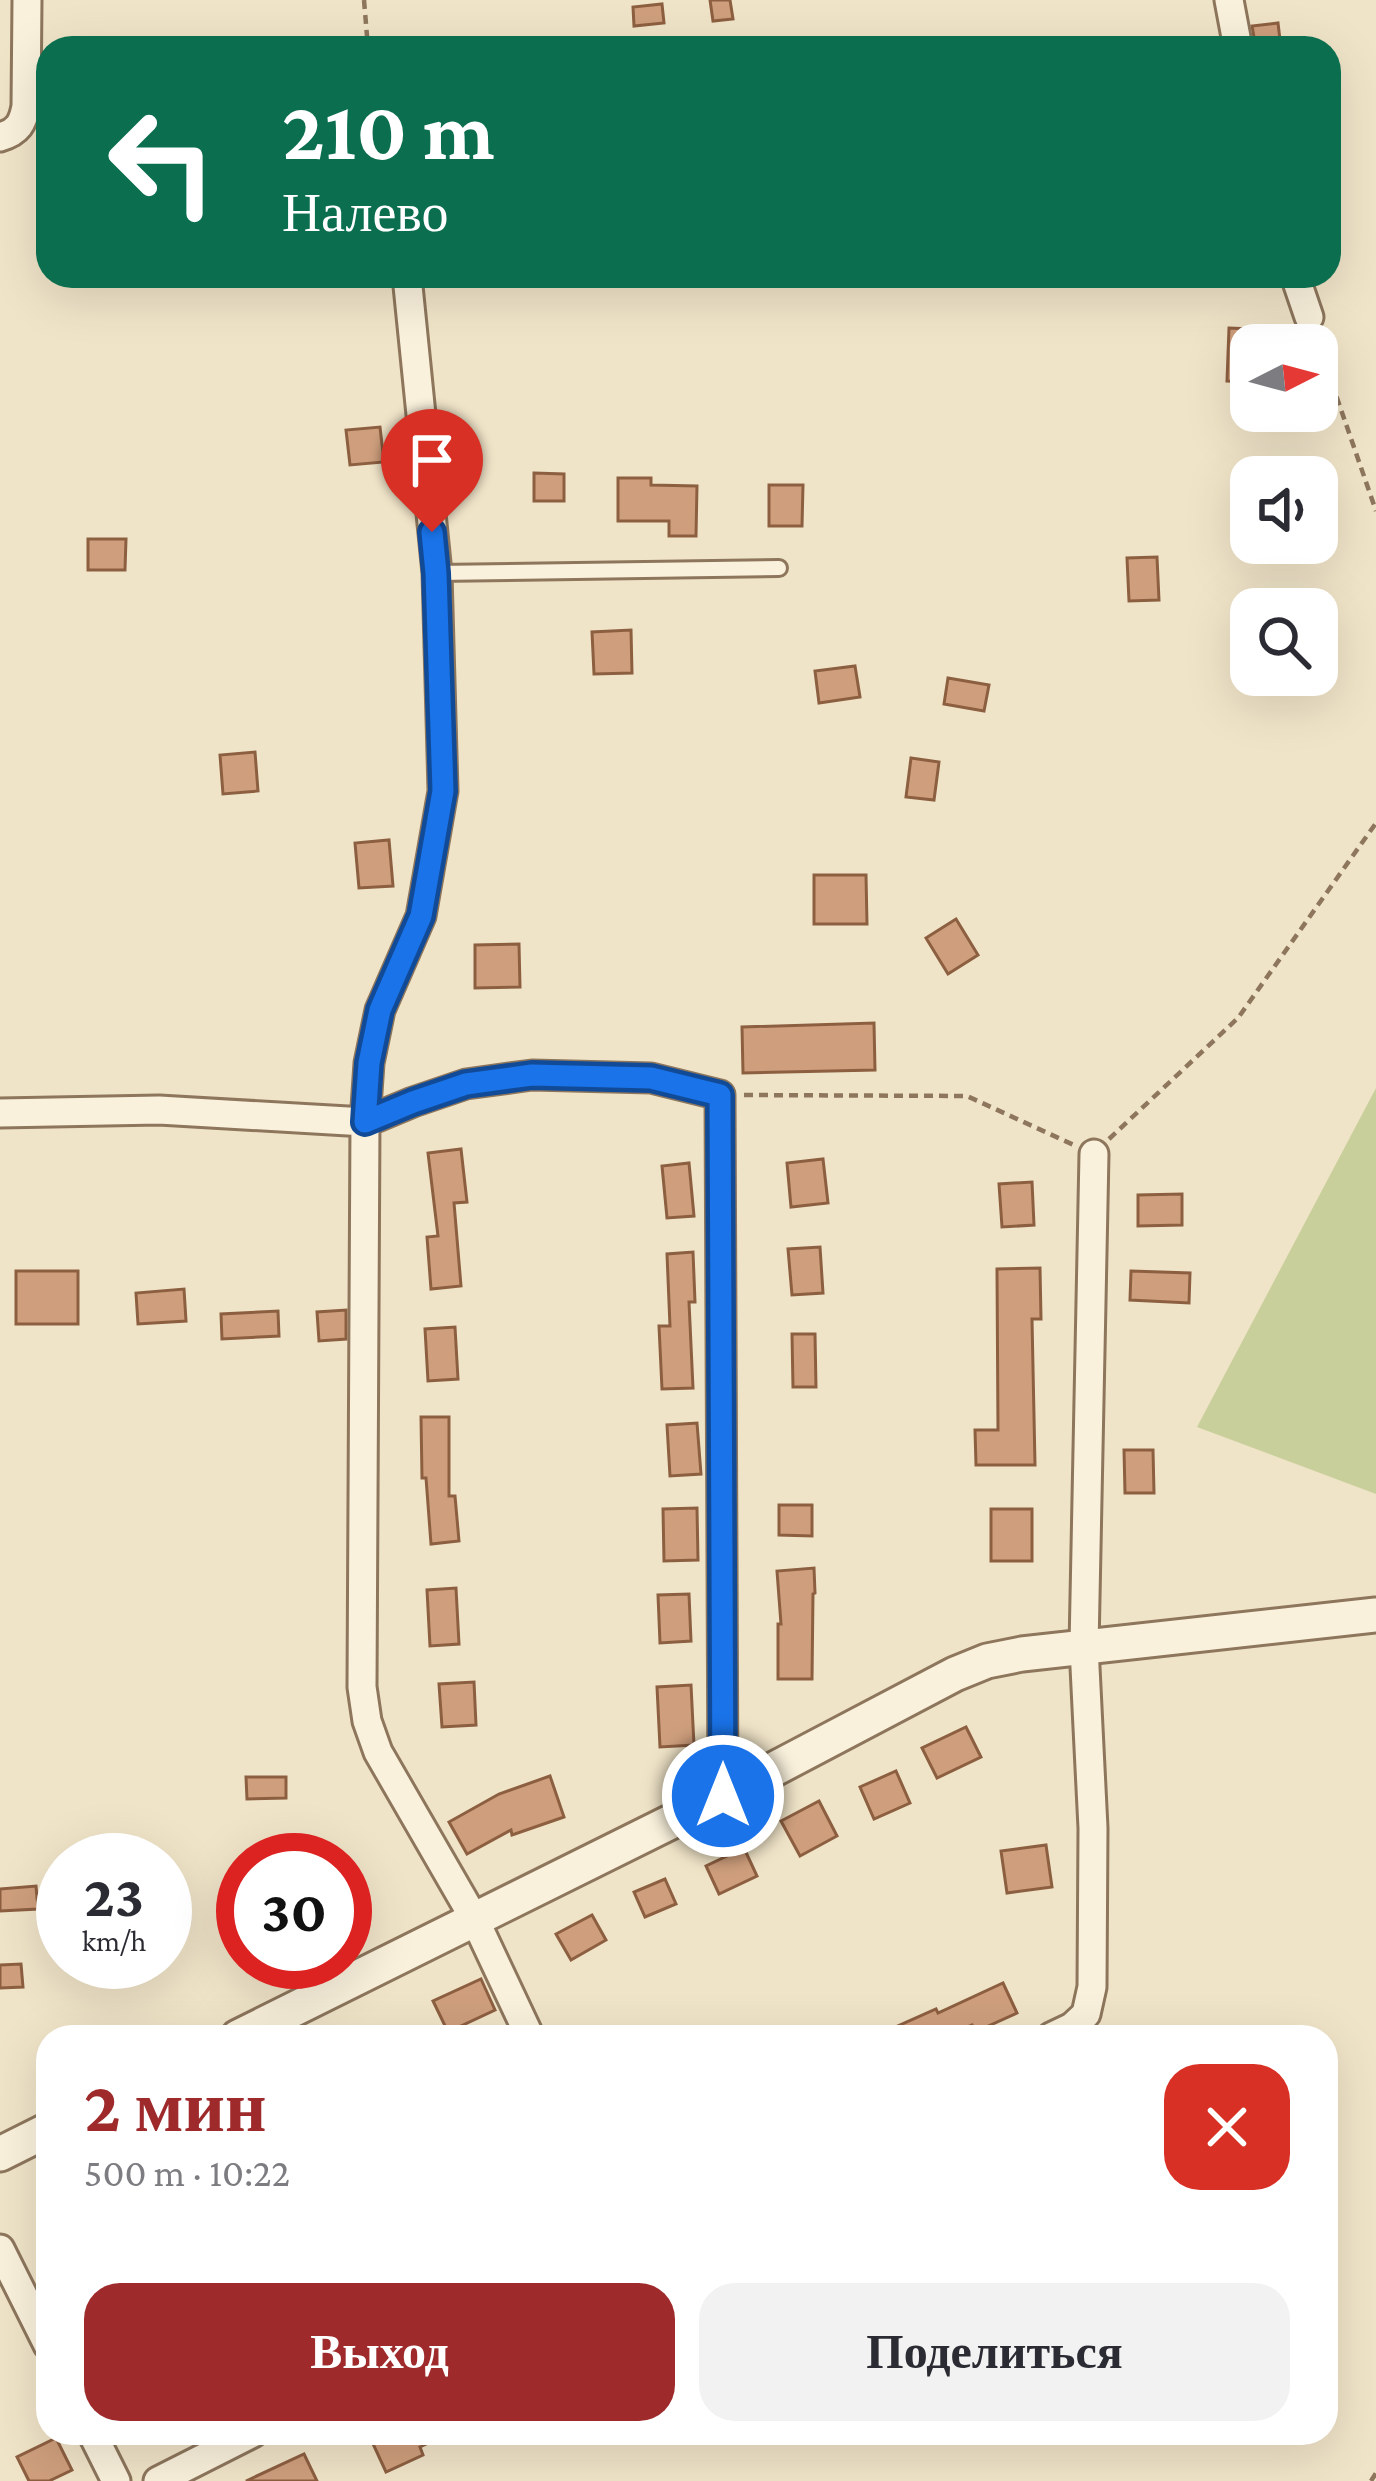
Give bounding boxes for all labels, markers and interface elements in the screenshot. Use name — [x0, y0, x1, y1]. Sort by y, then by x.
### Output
icon: left — [84, 84, 240, 240]
text: 210 m — [282, 84, 495, 177]
text: Налево — [282, 183, 448, 243]
north arrow — [1230, 324, 1338, 432]
map controls — [1230, 324, 1338, 696]
pin — [381, 409, 483, 532]
icon: arrive — [399, 427, 465, 493]
button: sound — [1230, 456, 1338, 564]
button: search — [1230, 588, 1338, 696]
position arrow — [660, 1733, 786, 1859]
speed limit sign: 30 — [216, 1833, 372, 1989]
text: 23 — [84, 1862, 144, 1929]
text: km/h — [82, 1924, 146, 1957]
button: close — [1164, 2064, 1290, 2190]
text: 2 мин — [84, 2066, 267, 2146]
text: 500 m · 10:22 — [84, 2151, 290, 2194]
button: Выход — [84, 2283, 675, 2421]
button: Поделиться — [699, 2283, 1290, 2421]

